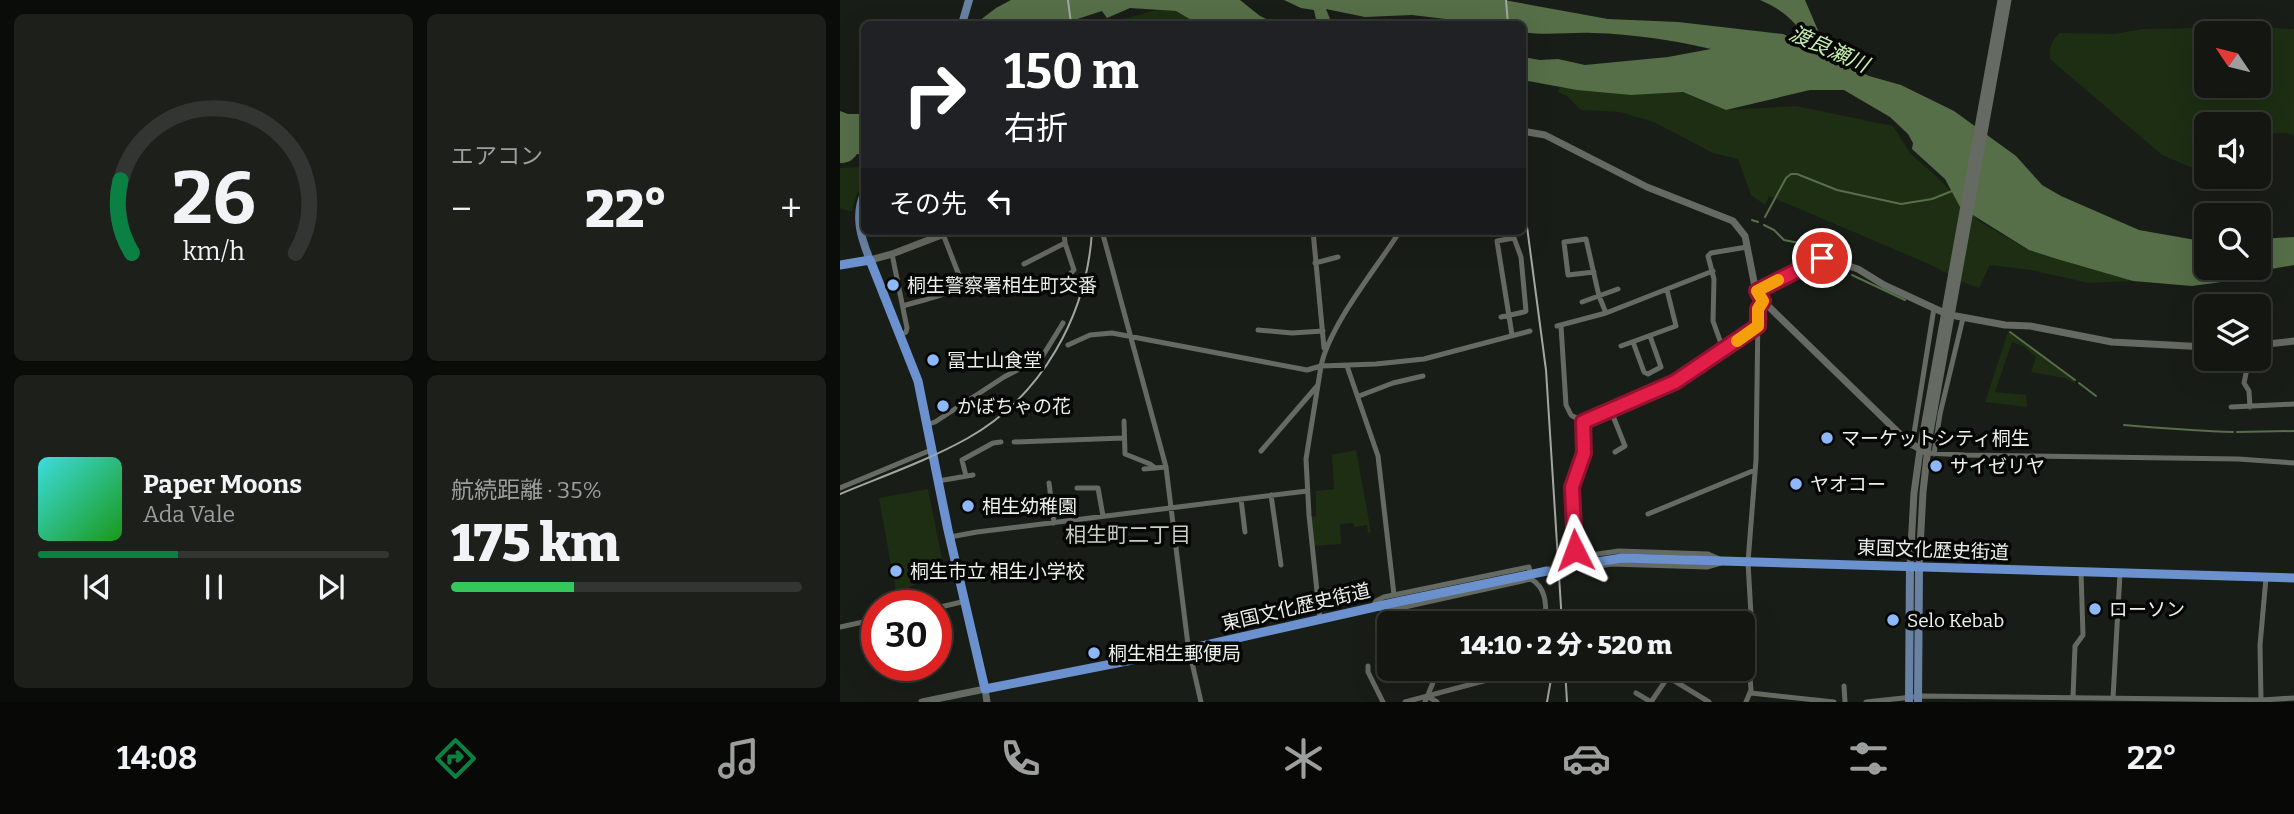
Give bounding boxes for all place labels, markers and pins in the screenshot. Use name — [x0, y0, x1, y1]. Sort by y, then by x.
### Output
pin — [1792, 228, 1852, 288]
place label: 桐生警察署相生町交番 — [907, 274, 1097, 297]
marker: 桐生警察署相生町交番 — [885, 277, 901, 293]
place label: 冨士山食堂 — [947, 349, 1042, 372]
marker: 冨士山食堂 — [925, 352, 941, 368]
place label: かぼちゃの花 — [957, 395, 1071, 418]
marker: かぼちゃの花 — [935, 398, 951, 414]
place label: マーケットシティ桐生 — [1841, 427, 2030, 450]
marker: マーケットシティ桐生 — [1819, 430, 1835, 446]
place label: サイゼリヤ — [1950, 455, 2045, 478]
marker: サイゼリヤ — [1928, 458, 1944, 474]
place label: ヤオコー — [1810, 473, 1886, 496]
marker: ヤオコー — [1788, 476, 1804, 492]
place label: 相生幼稚園 — [982, 495, 1077, 518]
marker: 相生幼稚園 — [960, 498, 976, 514]
place label: 桐生市立 相生小学校 — [910, 560, 1085, 583]
marker: 桐生市立 相生小学校 — [888, 563, 904, 579]
place label: ローソン — [2109, 598, 2185, 621]
marker: ローソン — [2087, 601, 2103, 617]
place label: Selo Kebab — [1907, 609, 2004, 632]
marker: Selo Kebab — [1885, 612, 1901, 628]
place label: 桐生相生郵便局 — [1108, 642, 1241, 665]
marker: 桐生相生郵便局 — [1086, 645, 1102, 661]

